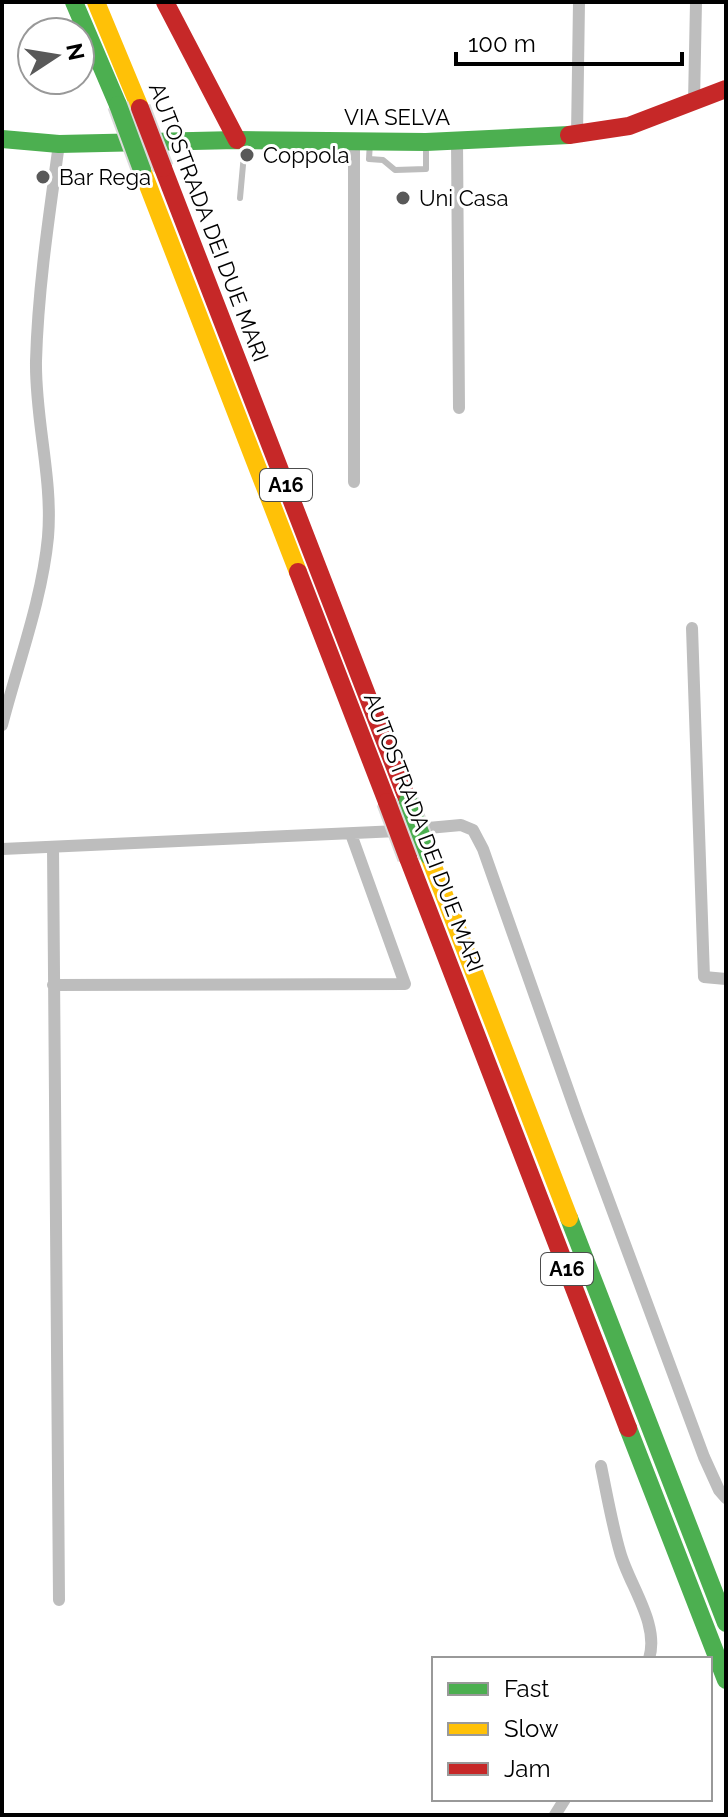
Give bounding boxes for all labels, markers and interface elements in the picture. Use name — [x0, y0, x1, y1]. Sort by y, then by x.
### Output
north arrow — [16, 16, 96, 96]
scale bar — [456, 16, 682, 66]
text: 100 m — [468, 29, 536, 58]
text: N — [61, 41, 90, 63]
street label: AUTOSTRADA DEI DUE MARI — [144, 79, 274, 365]
street label: VIA SELVA — [344, 104, 450, 130]
place label: Coppola — [263, 142, 349, 168]
marker: Coppola — [238, 146, 256, 164]
place label: Bar Rega — [59, 164, 151, 190]
marker: Bar Rega — [34, 168, 52, 186]
place label: Uni Casa — [419, 185, 508, 211]
marker: Uni Casa — [394, 189, 412, 207]
road number: A16 — [260, 469, 312, 501]
street label: AUTOSTRADA DEI DUE MARI — [359, 689, 489, 975]
road number: A16 — [541, 1253, 593, 1285]
legend — [432, 1657, 712, 1801]
text: Fast — [504, 1674, 549, 1703]
text: Slow — [504, 1714, 559, 1743]
text: Jam — [504, 1754, 550, 1783]

